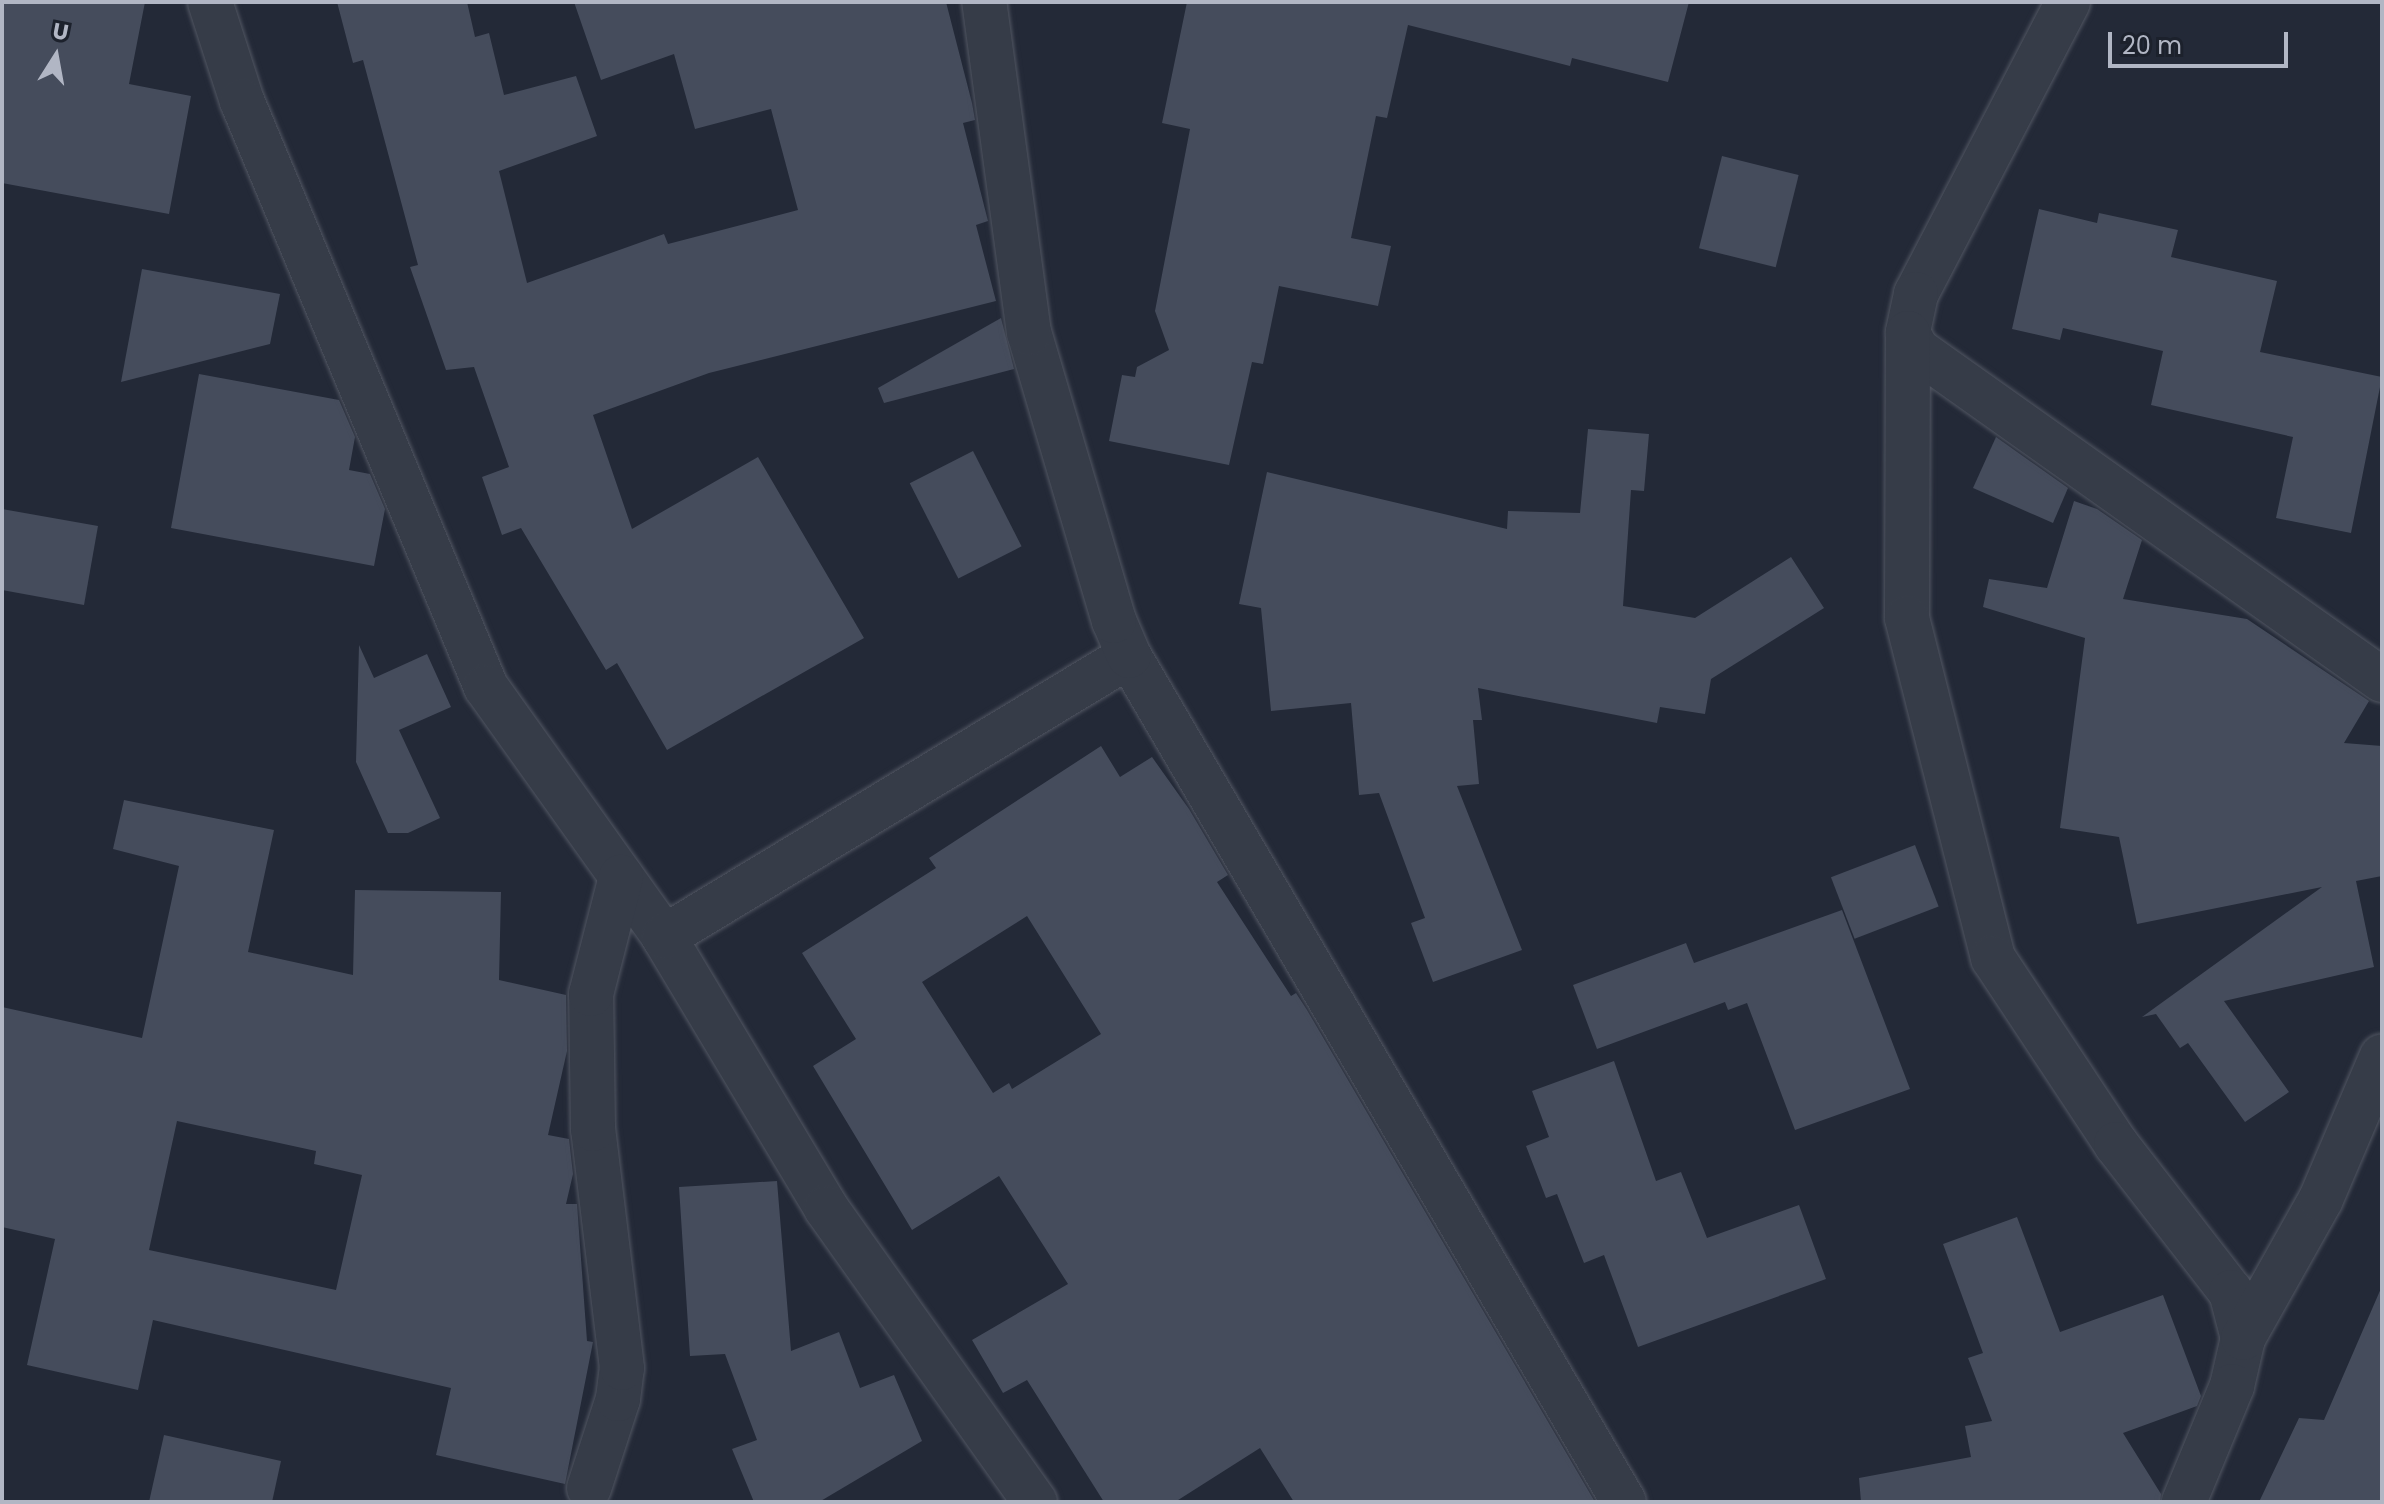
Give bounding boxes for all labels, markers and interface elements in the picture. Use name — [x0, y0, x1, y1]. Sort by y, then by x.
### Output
text: U — [50, 15, 71, 49]
north arrow — [16, 16, 96, 96]
scale bar — [2112, 16, 2292, 66]
text: 20 m — [2122, 29, 2182, 62]

